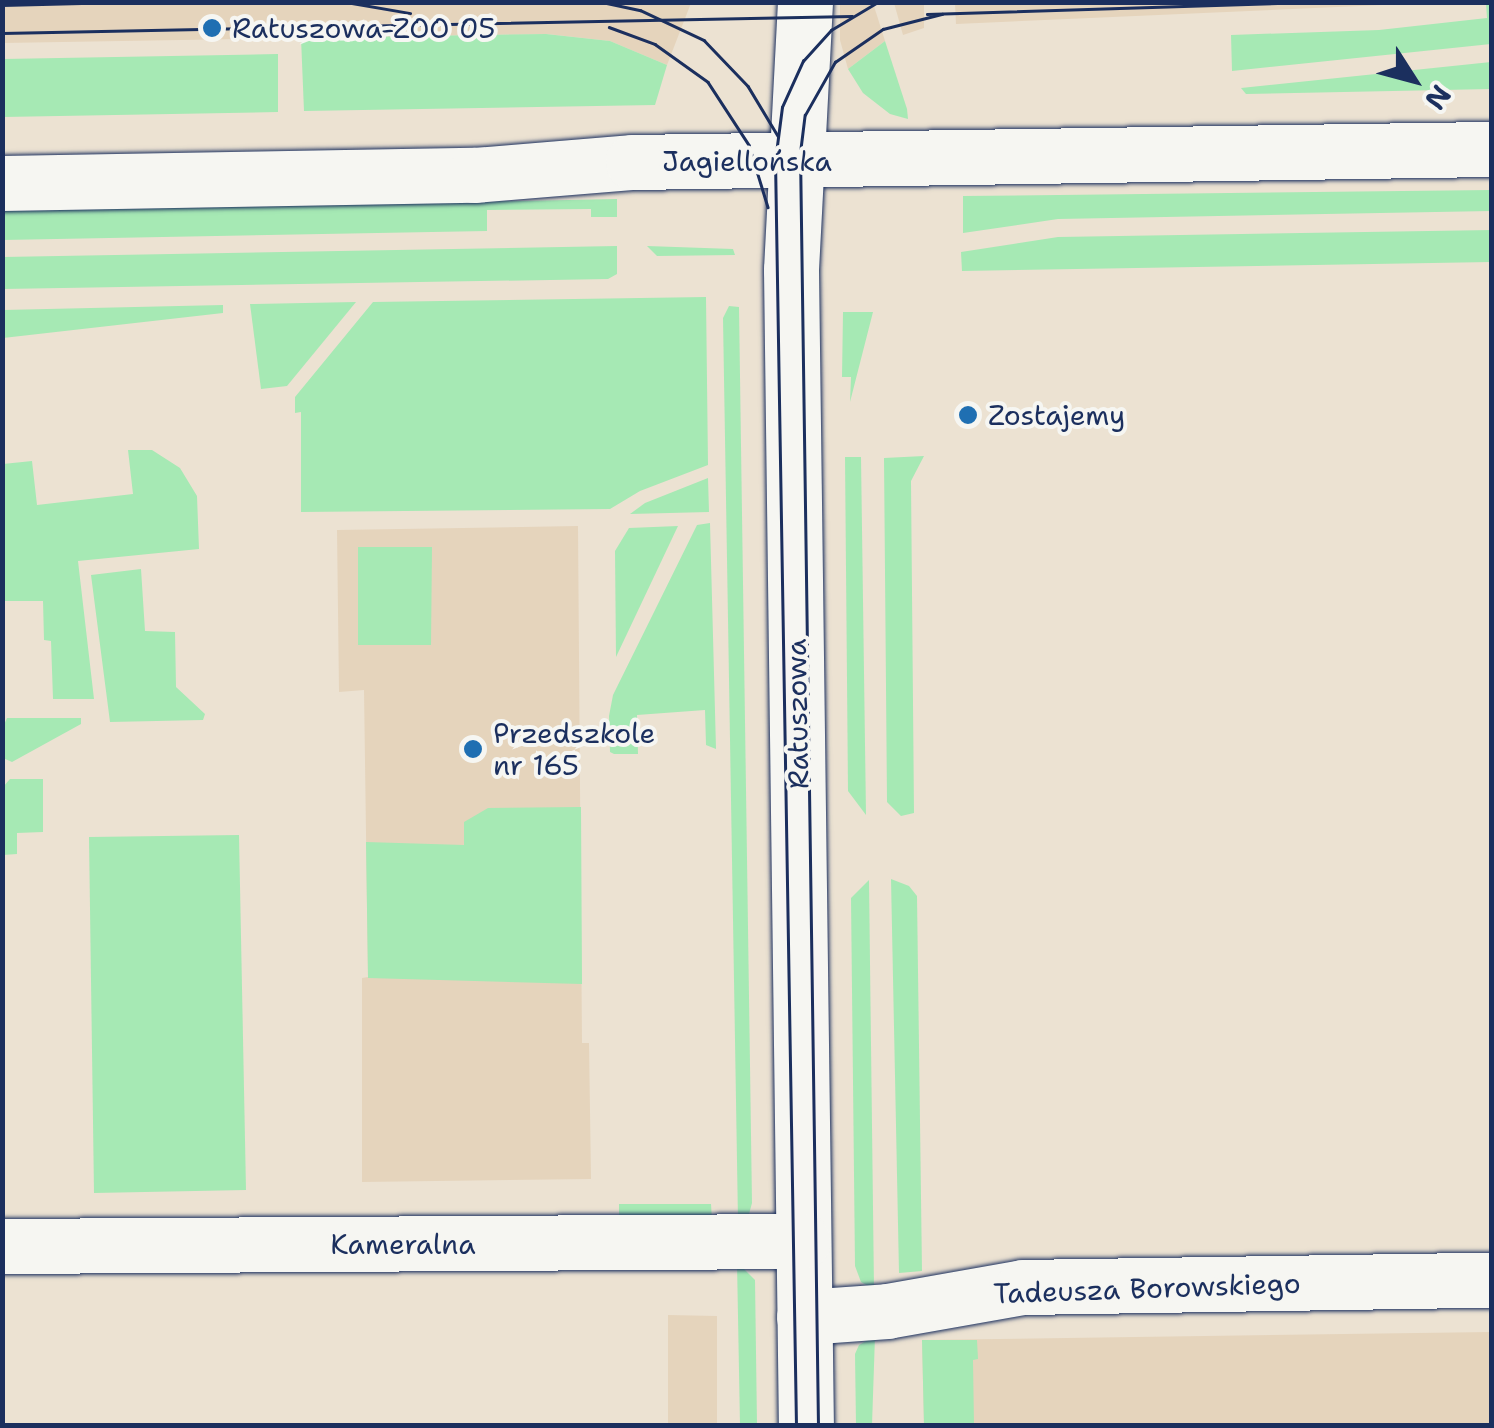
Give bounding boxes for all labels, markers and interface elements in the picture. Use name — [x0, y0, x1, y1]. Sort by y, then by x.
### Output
place label: Ratuszowa-ZOO 05 — [232, 11, 496, 45]
marker: Ratuszowa-ZOO 05 — [201, 17, 223, 39]
north arrow — [1364, 30, 1464, 130]
text: N — [1416, 77, 1460, 118]
street label: Jagiellońska — [662, 144, 832, 178]
place label: Zostajemy — [988, 398, 1125, 432]
marker: Zostajemy — [957, 404, 979, 426]
street label: Ratuszowa — [779, 638, 815, 790]
place label: Przedszkole nr 165 — [493, 716, 655, 782]
marker: Przedszkole nr 165 — [462, 738, 484, 760]
street label: Kameralna — [330, 1227, 476, 1261]
street label: Tadeusza Borowskiego — [993, 1266, 1301, 1310]

